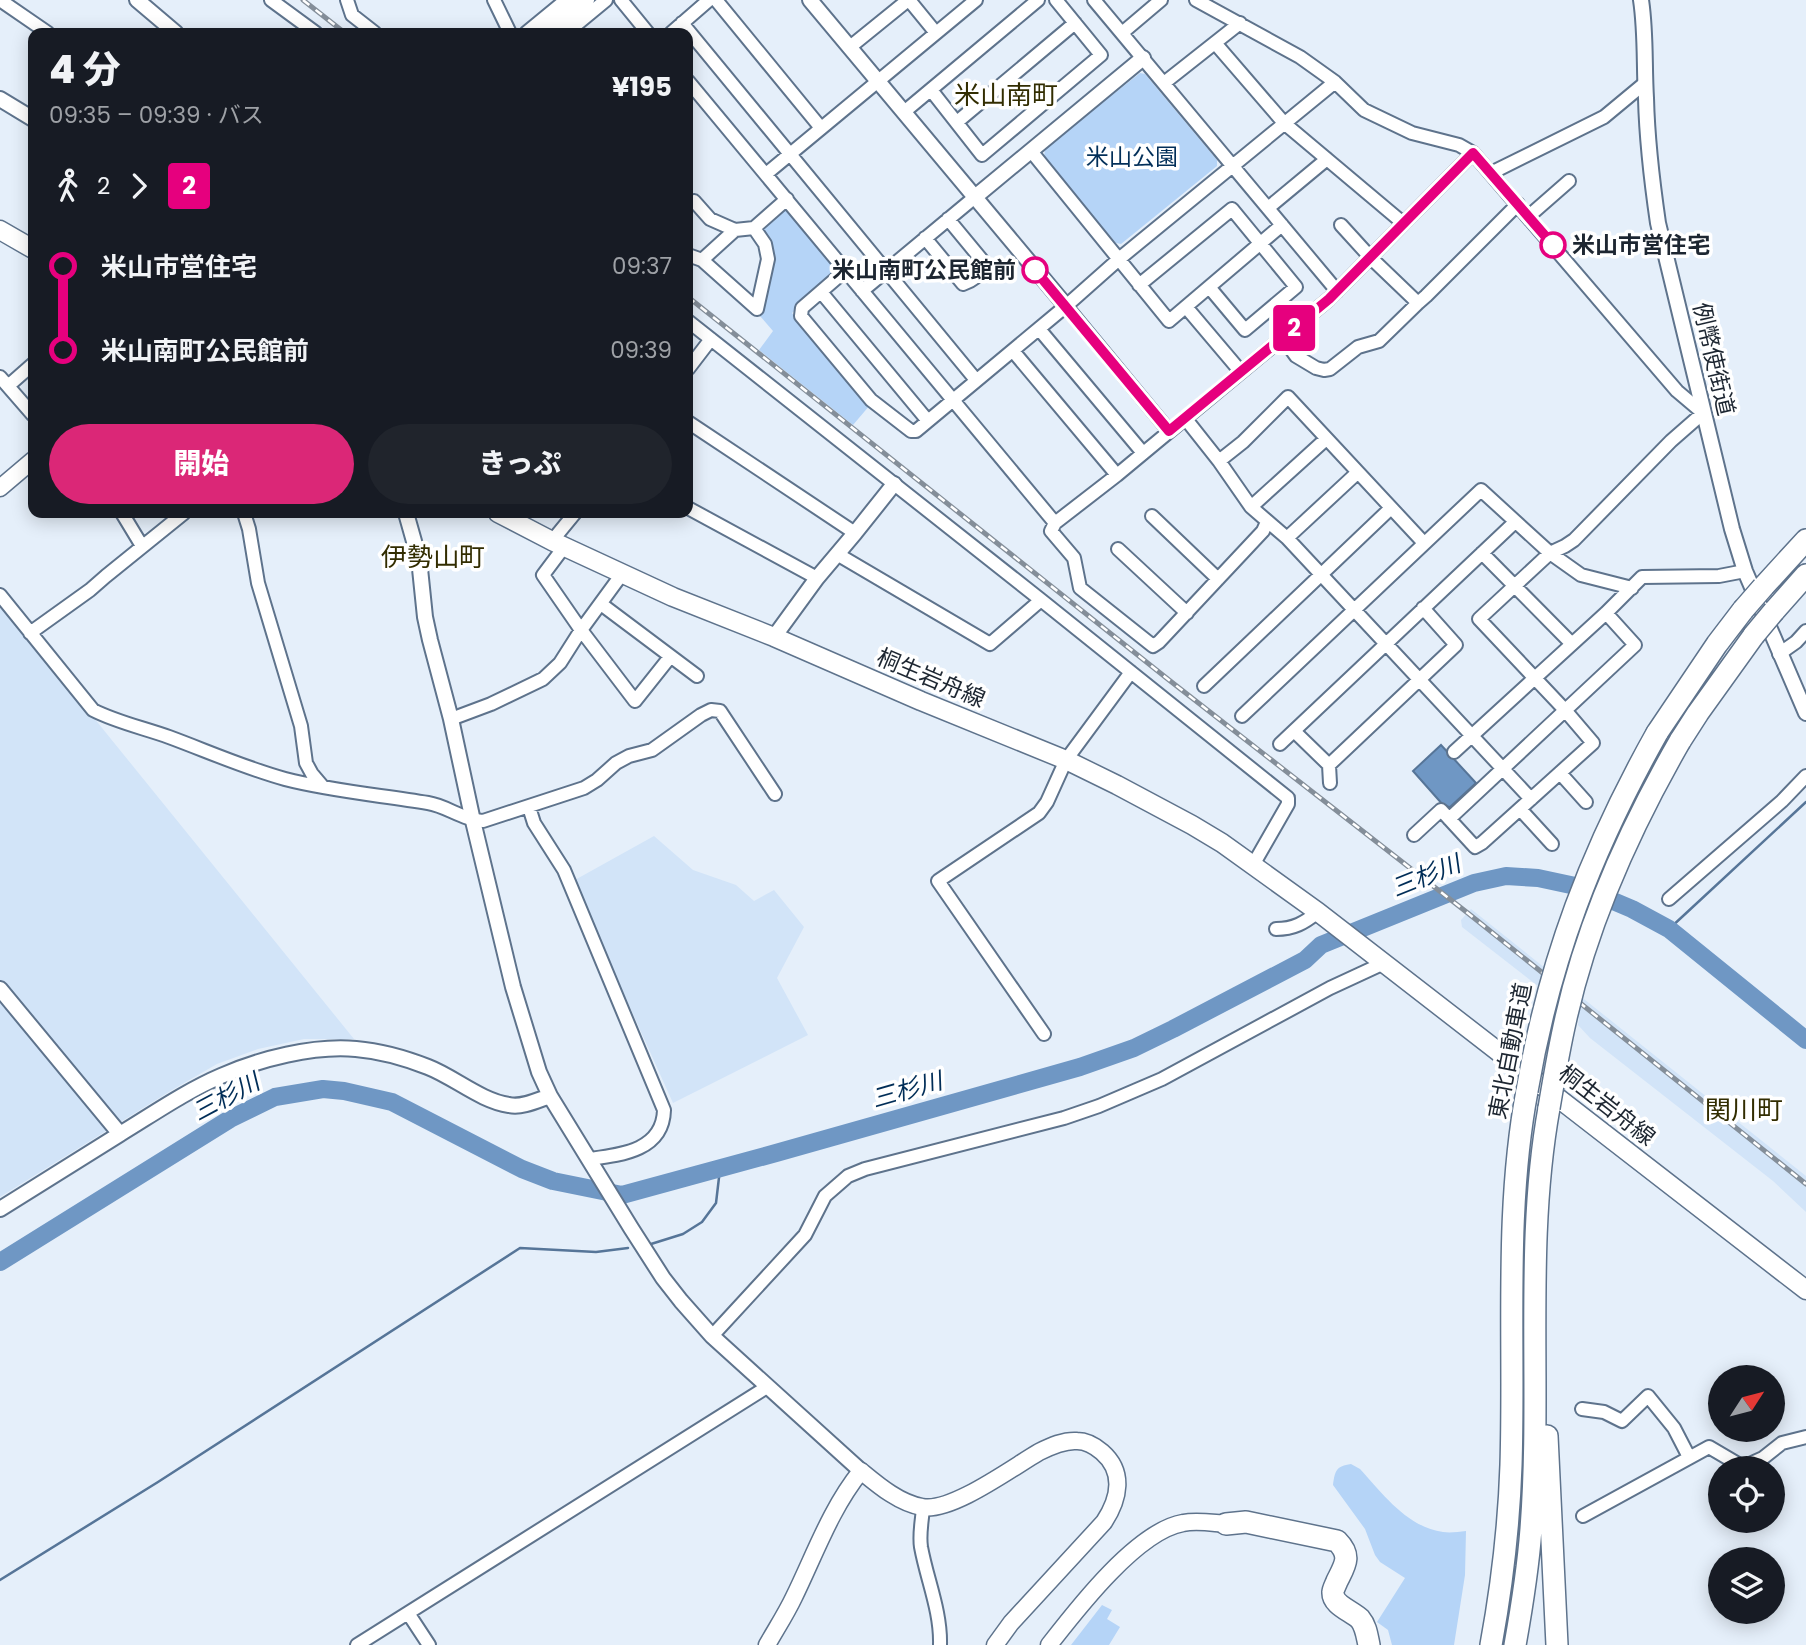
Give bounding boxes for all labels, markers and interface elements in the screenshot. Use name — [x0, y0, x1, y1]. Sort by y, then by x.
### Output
text: 4 分 — [49, 43, 121, 96]
text: ¥195 — [612, 69, 672, 105]
district label: 米山南町 — [954, 77, 1058, 113]
text: 09:35 – 09:39 · バス — [49, 99, 264, 131]
park label: 米山公園 — [1086, 141, 1178, 173]
icon: walk — [49, 167, 87, 205]
icon: forward — [120, 167, 158, 205]
text: 2 — [182, 169, 196, 202]
text: 2 — [97, 170, 110, 202]
place label: 米山市営住宅 — [1572, 229, 1710, 261]
marker: 米山市営住宅 — [1540, 232, 1566, 258]
text: 米山市営住宅 — [101, 249, 257, 285]
text: 09:37 — [612, 250, 672, 282]
place label: 米山南町公民館前 — [832, 254, 1016, 286]
marker: 米山南町公民館前 — [1022, 257, 1048, 283]
street label: 例幣使街道 — [1685, 299, 1743, 419]
line badge: 2 — [1271, 305, 1317, 351]
text: 2 — [1287, 311, 1301, 344]
text: 米山南町公民館前 — [101, 333, 309, 369]
text: 09:39 — [610, 334, 672, 366]
button: 開始 — [49, 424, 354, 504]
button: きっぷ — [368, 424, 672, 504]
district label: 伊勢山町 — [381, 539, 485, 575]
street label: 桐生岩舟線 — [872, 641, 990, 715]
water label: 三杉川 — [1386, 846, 1468, 904]
street label: 東北自動車道 — [1481, 980, 1539, 1122]
street label: 桐生岩舟線 — [1552, 1057, 1662, 1153]
water label: 三杉川 — [868, 1063, 949, 1115]
water label: 三杉川 — [186, 1064, 268, 1128]
district label: 関川町 — [1705, 1092, 1783, 1128]
north arrow — [1708, 1365, 1785, 1442]
map controls — [1708, 1365, 1785, 1624]
button: locate — [1708, 1456, 1785, 1533]
button: layers — [1708, 1547, 1785, 1624]

